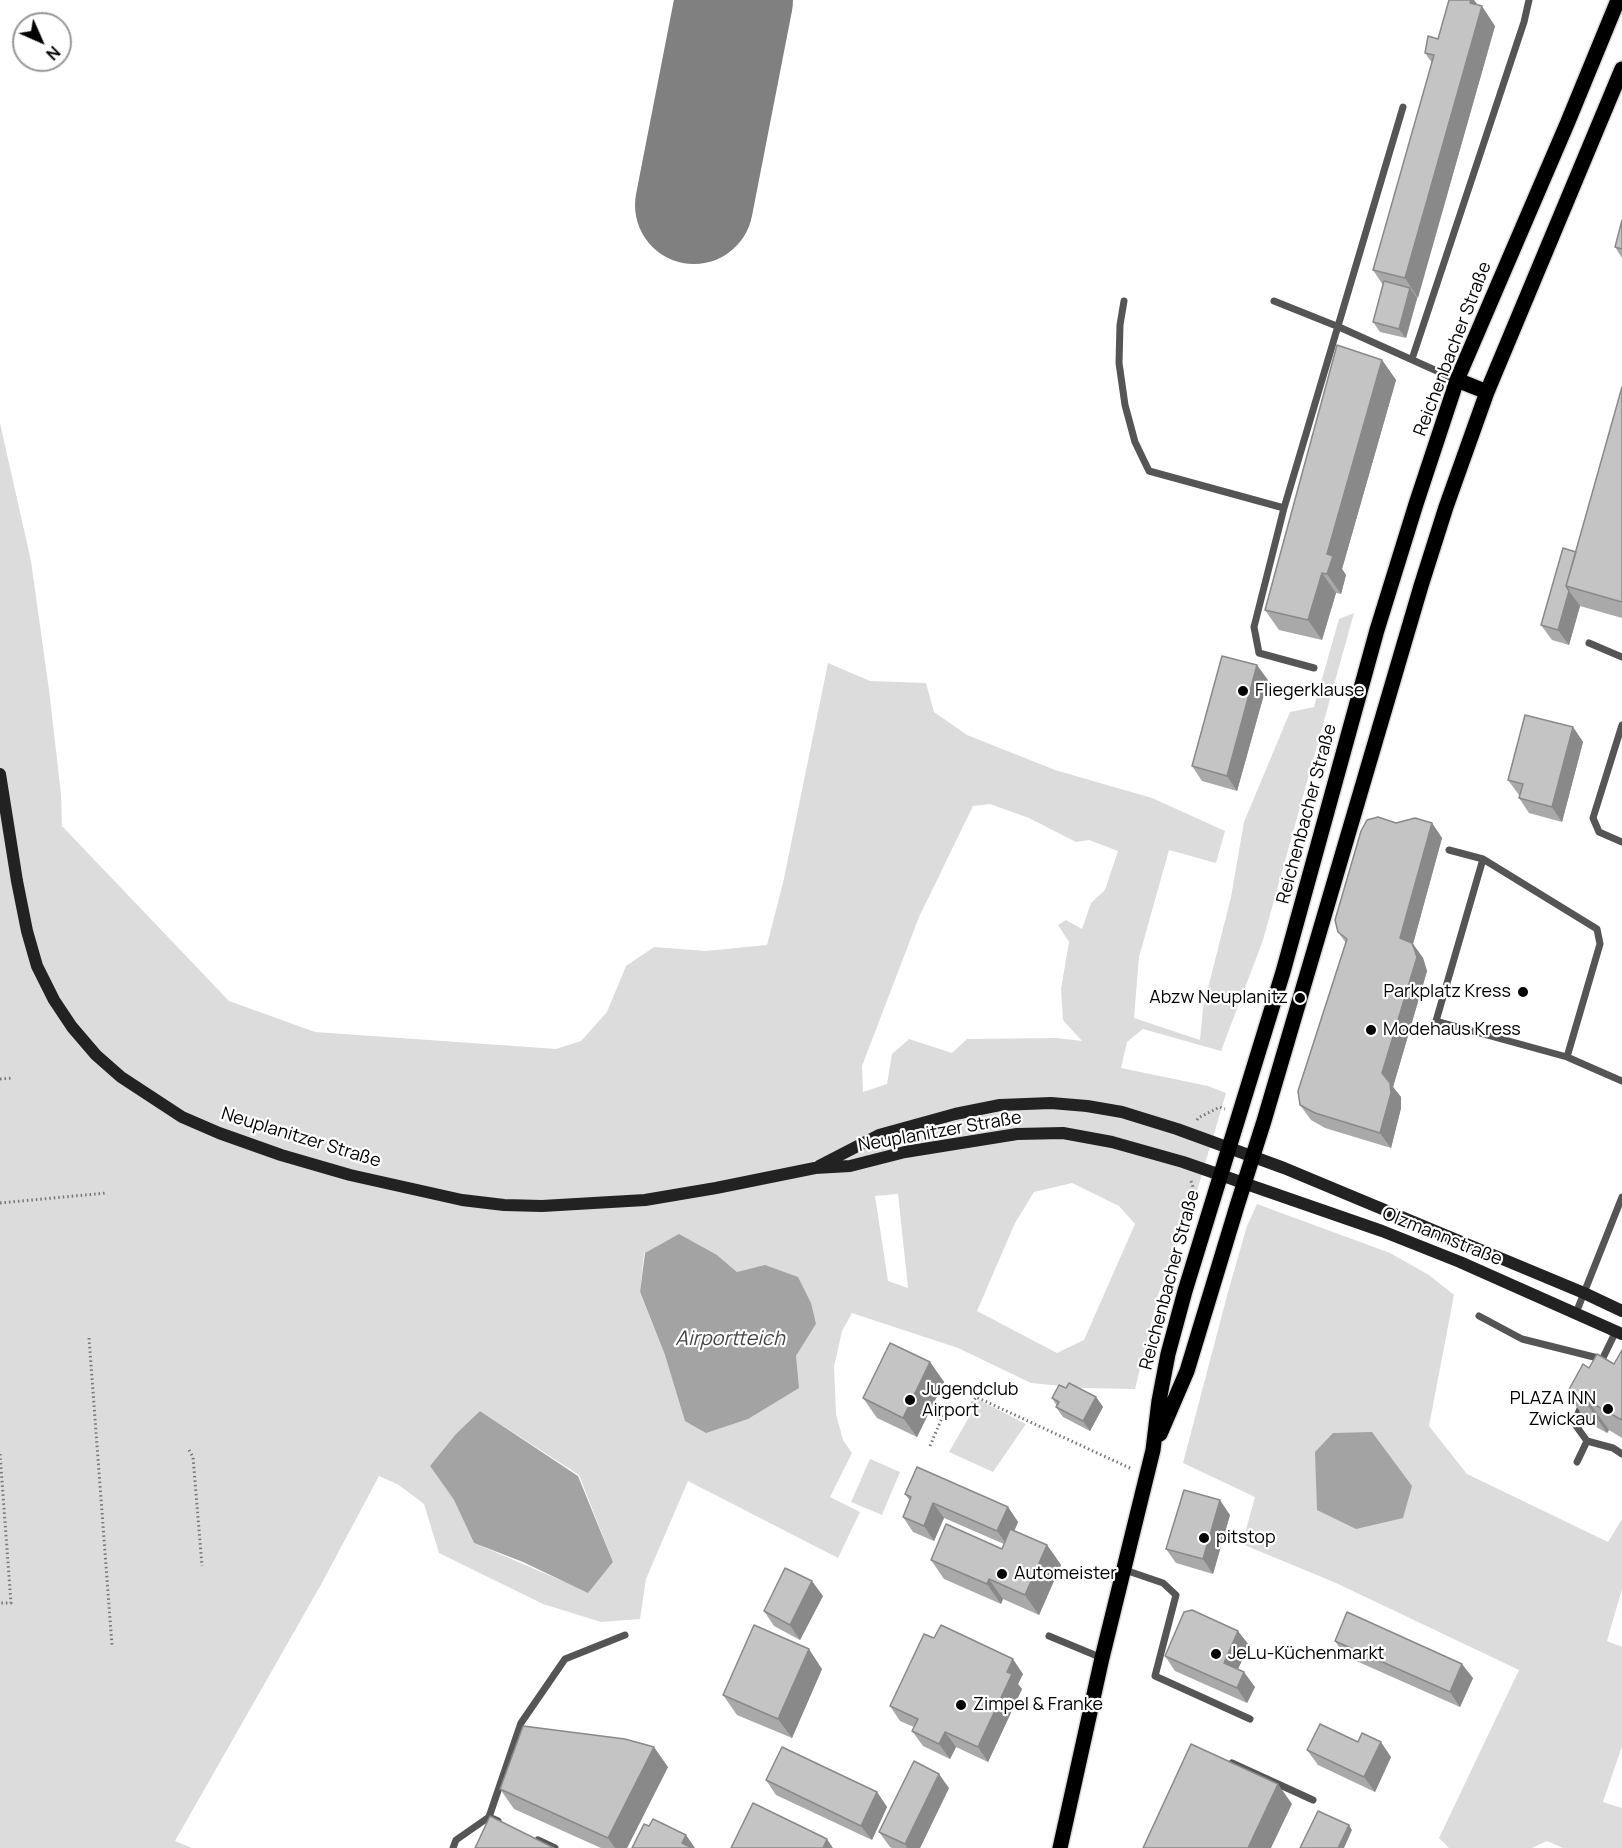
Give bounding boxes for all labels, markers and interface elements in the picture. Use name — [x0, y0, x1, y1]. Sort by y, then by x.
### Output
north arrow — [12, 12, 72, 72]
text: N — [41, 41, 65, 65]
street label: Reichenbacher Straße — [1410, 259, 1496, 439]
place label: Fliegerklause — [1255, 680, 1364, 702]
marker: Fliegerklause — [1236, 684, 1250, 698]
street label: Reichenbacher Straße — [1273, 722, 1341, 906]
place label: Parkplatz Kress — [1384, 981, 1511, 1003]
marker: Parkplatz Kress — [1516, 985, 1530, 999]
place label: Abzw Neuplanitz — [1149, 987, 1288, 1009]
marker: Abzw Neuplanitz — [1293, 991, 1307, 1005]
place label: Modehaus Kress — [1383, 1019, 1521, 1041]
marker: Modehaus Kress — [1364, 1023, 1378, 1037]
street label: Neuplanitzer Straße — [219, 1103, 383, 1173]
street label: Neuplanitzer Straße — [857, 1107, 1023, 1157]
street label: Reichenbacher Straße — [1136, 1188, 1204, 1372]
street label: Olzmannstraße — [1379, 1203, 1505, 1271]
water label: Airportteich — [675, 1327, 785, 1351]
place label: Jugendclub Airport — [922, 1379, 1018, 1422]
place label: PLAZA INN Zwickau — [1510, 1388, 1596, 1430]
marker: Jugendclub Airport — [903, 1393, 917, 1407]
marker: PLAZA INN Zwickau — [1601, 1402, 1615, 1416]
place label: pitstop — [1216, 1527, 1276, 1549]
marker: pitstop — [1197, 1531, 1211, 1545]
place label: Automeister — [1014, 1563, 1117, 1585]
marker: Automeister — [995, 1567, 1009, 1581]
place label: JeLu-Küchenmarkt — [1228, 1643, 1385, 1665]
marker: JeLu-Küchenmarkt — [1209, 1647, 1223, 1661]
place label: Zimpel & Franke — [973, 1694, 1103, 1716]
marker: Zimpel & Franke — [954, 1698, 968, 1712]

